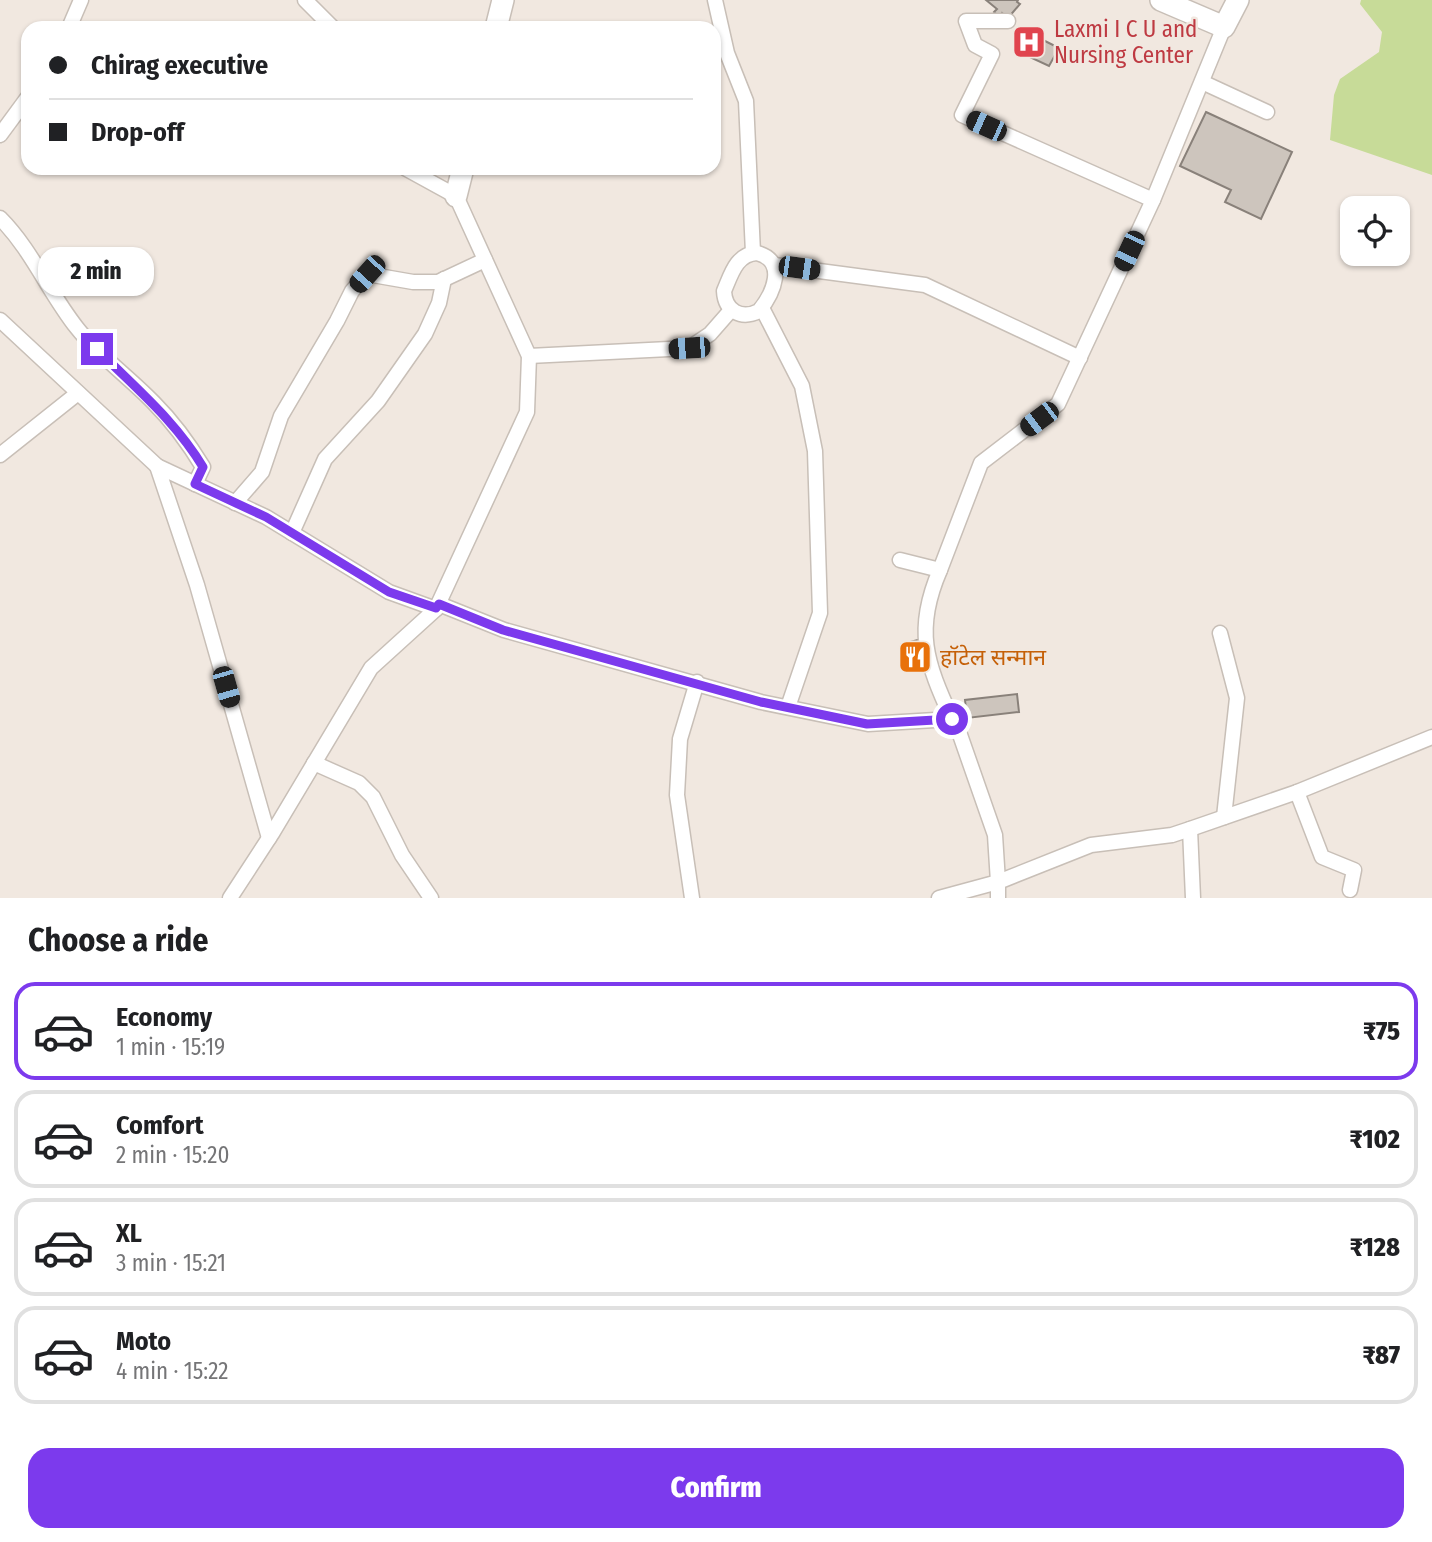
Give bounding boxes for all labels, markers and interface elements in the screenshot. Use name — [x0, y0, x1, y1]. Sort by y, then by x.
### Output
place label: Laxmi I C U and Nursing Center — [1054, 15, 1197, 69]
hospital icon: Laxmi I C U and Nursing Center — [1010, 23, 1048, 61]
text: Chirag executive — [91, 50, 268, 81]
car — [963, 108, 1010, 144]
text: Drop-off — [91, 117, 184, 148]
map controls — [1340, 196, 1410, 266]
button: locate — [1340, 196, 1410, 266]
car — [1111, 228, 1148, 274]
callout: 2 min — [39, 247, 155, 296]
car — [346, 251, 389, 297]
car — [777, 255, 822, 281]
text: 2 min — [71, 257, 121, 285]
route end — [81, 333, 113, 365]
car — [668, 336, 711, 360]
car — [1016, 398, 1063, 440]
restaurant icon: हॉटेल सन्मान — [896, 638, 934, 676]
place label: हॉटेल सन्मान — [940, 643, 1047, 671]
car — [211, 664, 242, 710]
route start — [936, 703, 968, 735]
text: Choose a ride — [28, 921, 209, 959]
icon: car — [32, 1000, 95, 1063]
text: Economy — [116, 1002, 212, 1033]
text: ₹75 — [1363, 1016, 1400, 1047]
text: 1 min · 15:19 — [116, 1033, 225, 1061]
icon: car — [32, 1108, 95, 1171]
text: Comfort — [116, 1110, 204, 1141]
text: ₹102 — [1350, 1124, 1400, 1155]
text: 2 min · 15:20 — [116, 1141, 229, 1169]
icon: car — [32, 1216, 95, 1279]
text: XL — [116, 1218, 142, 1249]
text: ₹128 — [1350, 1232, 1400, 1263]
text: 3 min · 15:21 — [116, 1249, 226, 1277]
icon: car — [32, 1324, 95, 1387]
text: Moto — [116, 1326, 171, 1357]
text: ₹87 — [1363, 1340, 1400, 1371]
text: 4 min · 15:22 — [116, 1357, 229, 1385]
button: Confirm — [28, 1448, 1404, 1528]

